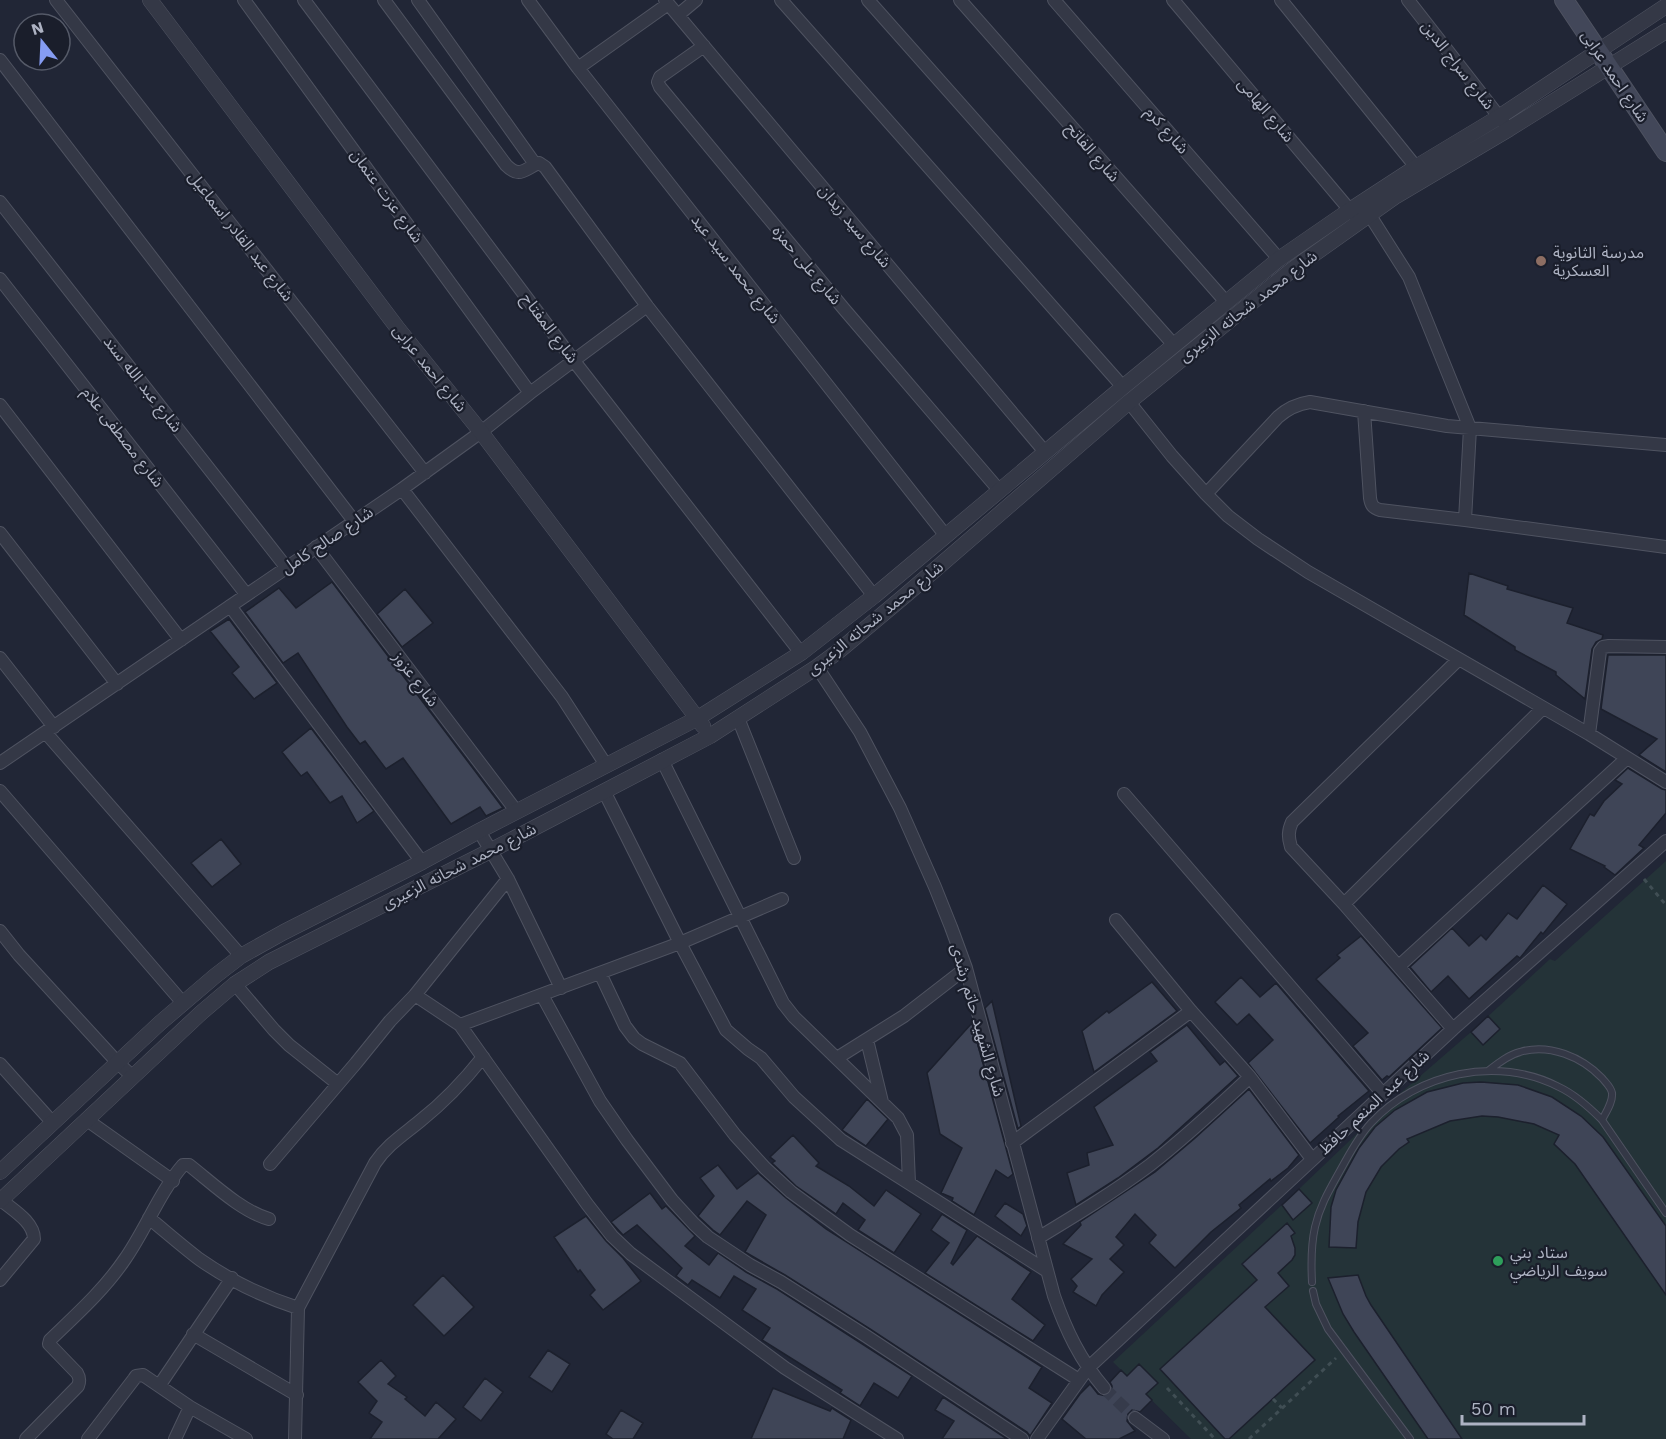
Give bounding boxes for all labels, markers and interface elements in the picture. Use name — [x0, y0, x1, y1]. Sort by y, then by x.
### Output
north arrow — [12, 12, 72, 72]
text: N — [29, 17, 46, 39]
street label: شارع سراج الدين — [1415, 17, 1499, 115]
street label: شارع احمد عرابى — [1575, 26, 1653, 127]
street label: شارع الهامى — [1231, 74, 1298, 148]
street label: شارع كرم — [1139, 102, 1193, 160]
street label: شارع الفاتح — [1060, 118, 1124, 188]
street label: شارع عزت عتمان — [344, 145, 427, 248]
street label: شارع عبد القادر اسماعيل — [182, 167, 298, 307]
street label: شارع سيد زيدان — [812, 181, 895, 273]
street label: شارع محمد سيد عيد — [685, 211, 785, 329]
street label: شارع على حمزه — [766, 222, 846, 310]
place label: مدرسة الثانوية العسكرية — [1553, 243, 1644, 280]
street label: شارع محمد شحاته الزعيرى — [1175, 246, 1323, 368]
marker: مدرسة الثانوية العسكرية — [1534, 254, 1548, 268]
street label: شارع المفتاح — [515, 289, 582, 369]
street label: شارع احمد عرابى — [387, 320, 471, 417]
street label: شارع عبد الله سند — [97, 332, 186, 438]
street label: شارع مصطفى علام — [76, 383, 168, 493]
street label: شارع صالح كامل — [277, 502, 378, 580]
street label: شارع محمد شحاته الزعيرى — [803, 557, 949, 681]
street label: شارع عزوز — [386, 647, 443, 712]
street label: شارع محمد شحاته الزعيرى — [379, 819, 541, 916]
street label: شارع الشهيد حاتم رشدى — [944, 941, 1009, 1099]
street label: شارع عبد المنعم حافظ — [1315, 1046, 1435, 1160]
place label: ستاد بني سويف الرياضي — [1510, 1243, 1607, 1282]
marker: ستاد بني سويف الرياضي — [1491, 1254, 1505, 1268]
scale bar — [1462, 1388, 1584, 1426]
text: 50 m — [1471, 1398, 1516, 1419]

